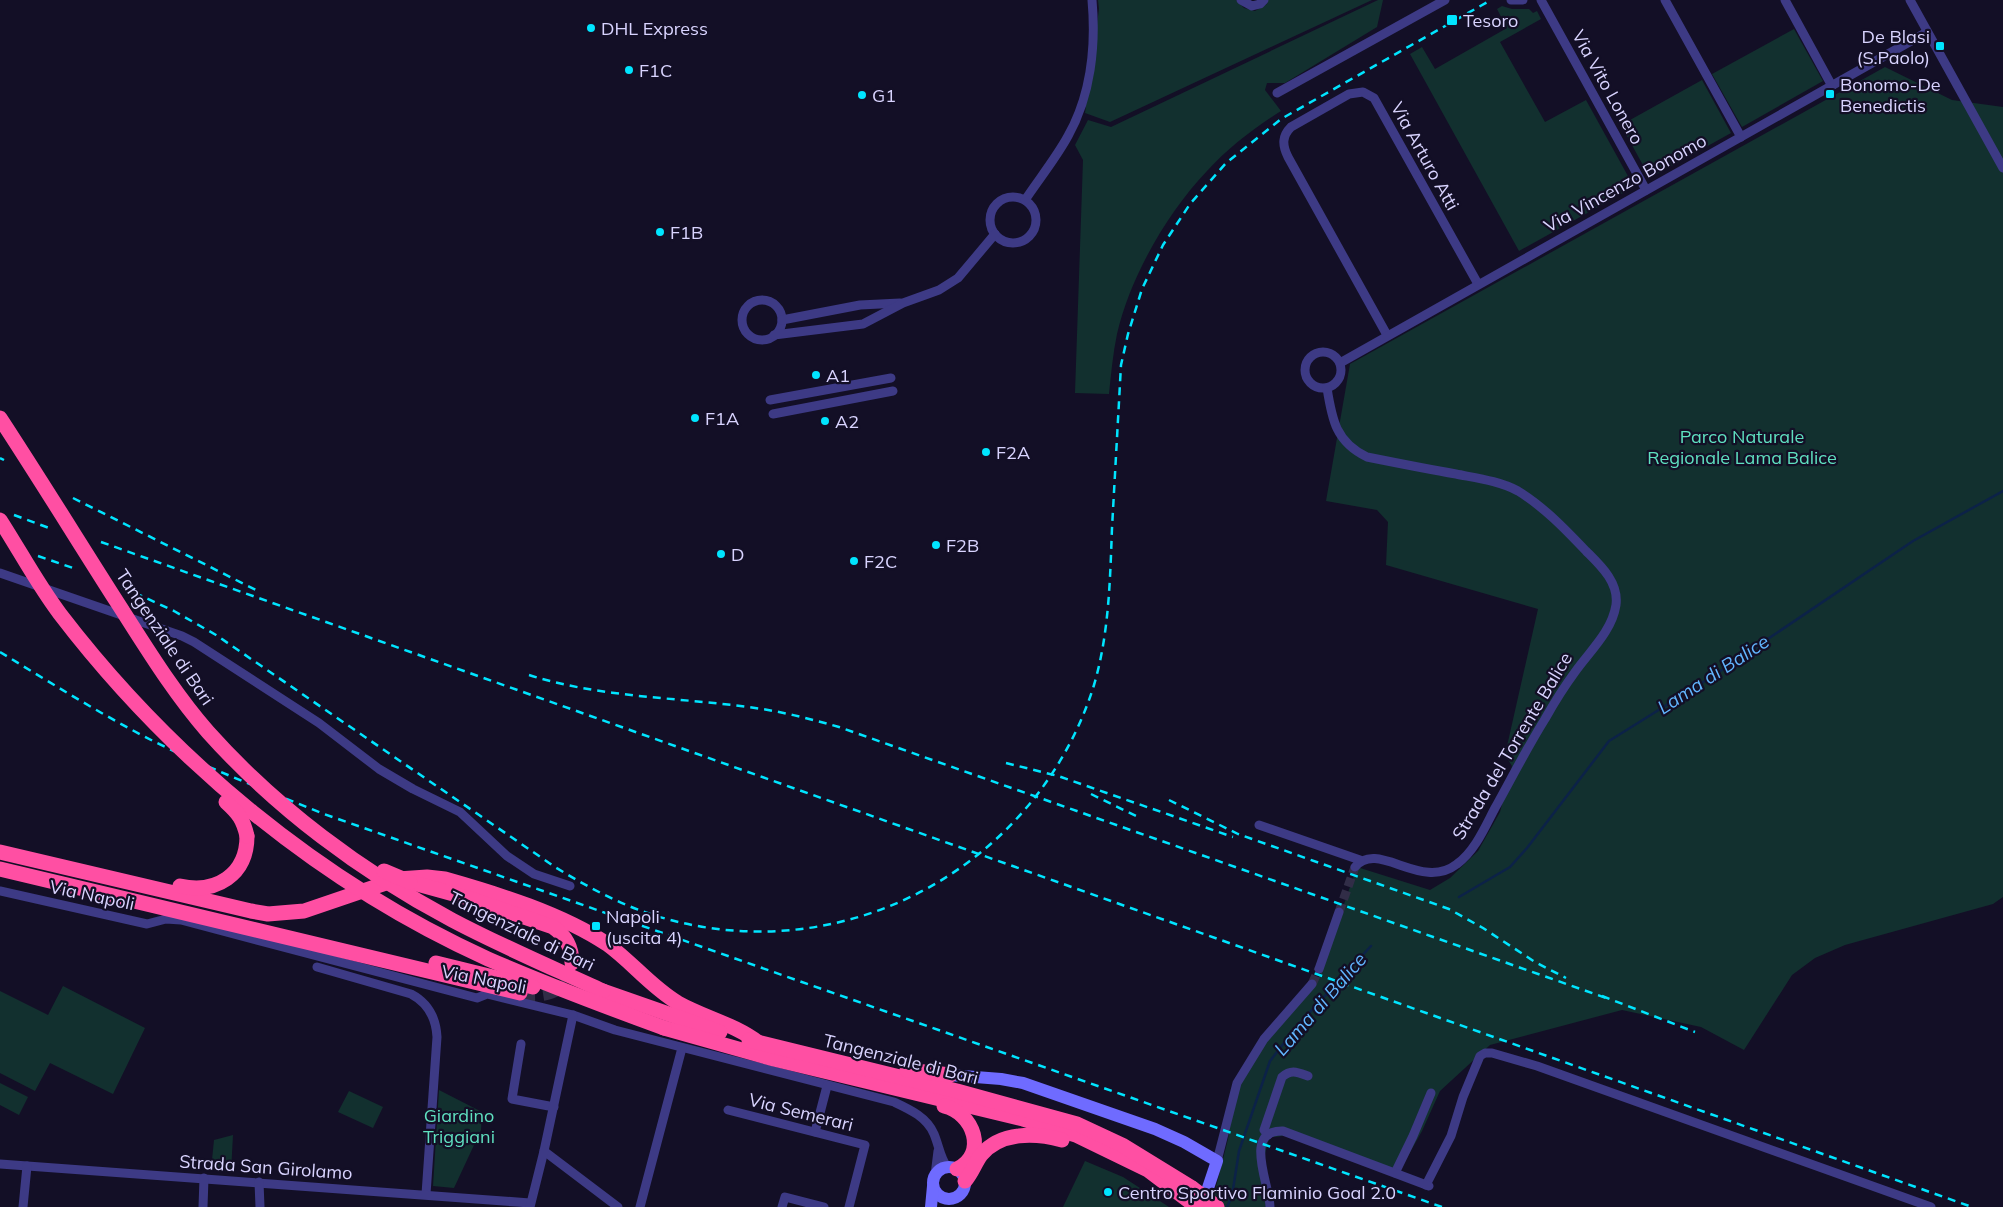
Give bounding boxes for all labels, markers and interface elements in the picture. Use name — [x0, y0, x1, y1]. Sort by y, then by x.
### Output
place label: Tesoro — [1463, 9, 1518, 32]
marker: Tesoro — [1445, 13, 1459, 27]
place label: DHL Express — [601, 17, 708, 40]
marker: DHL Express — [585, 22, 597, 34]
place label: De Blasi (S.Paolo) — [1857, 25, 1930, 69]
street label: Via Vito Lonero — [1567, 26, 1649, 148]
marker: De Blasi (S.Paolo) — [1934, 40, 1946, 52]
place label: F1C — [639, 59, 672, 82]
marker: F1C — [623, 64, 635, 76]
place label: Bonomo-De Benedictis — [1840, 73, 1941, 117]
place label: G1 — [872, 84, 896, 107]
marker: Bonomo-De Benedictis — [1824, 88, 1836, 100]
marker: G1 — [856, 89, 868, 101]
street label: Via Arturo Atti — [1386, 98, 1464, 214]
street label: Via Vincenzo Bonomo — [1540, 129, 1710, 237]
place label: F1B — [670, 221, 703, 244]
marker: F1B — [654, 226, 666, 238]
place label: A1 — [826, 364, 850, 387]
marker: A1 — [810, 369, 822, 381]
place label: F1A — [705, 407, 739, 430]
place label: A2 — [835, 410, 859, 433]
marker: F1A — [689, 412, 701, 424]
marker: A2 — [819, 415, 831, 427]
park label: Parco Naturale Regionale Lama Balice — [1647, 425, 1837, 469]
place label: F2A — [996, 441, 1030, 464]
marker: F2A — [980, 446, 992, 458]
place label: F2B — [946, 534, 979, 557]
marker: F2B — [930, 539, 942, 551]
place label: D — [731, 543, 744, 566]
marker: D — [715, 548, 727, 560]
place label: F2C — [864, 550, 897, 573]
marker: F2C — [848, 555, 860, 567]
street label: Tangenziale di Bari — [111, 565, 219, 709]
water label: Lama di Balice — [1653, 629, 1773, 719]
street label: Strada del Torrente Balice — [1447, 648, 1577, 844]
street label: Via Napoli — [47, 875, 137, 915]
street label: Tangenziale di Bari — [446, 886, 598, 976]
place label: Napoli (uscita 4) — [606, 905, 683, 949]
marker: Napoli (uscita 4) — [590, 920, 602, 932]
water label: Lama di Balice — [1269, 948, 1371, 1060]
street label: Via Napoli — [439, 959, 529, 999]
street label: Tangenziale di Bari — [821, 1029, 981, 1089]
street label: Via Semerari — [746, 1088, 856, 1136]
park label: Giardino Triggiani — [423, 1104, 495, 1148]
street label: Strada San Girolamo — [179, 1149, 353, 1185]
place label: Centro Sportivo Flaminio Goal 2.0 — [1118, 1181, 1396, 1204]
marker: Centro Sportivo Flaminio Goal 2.0 — [1102, 1186, 1114, 1198]

